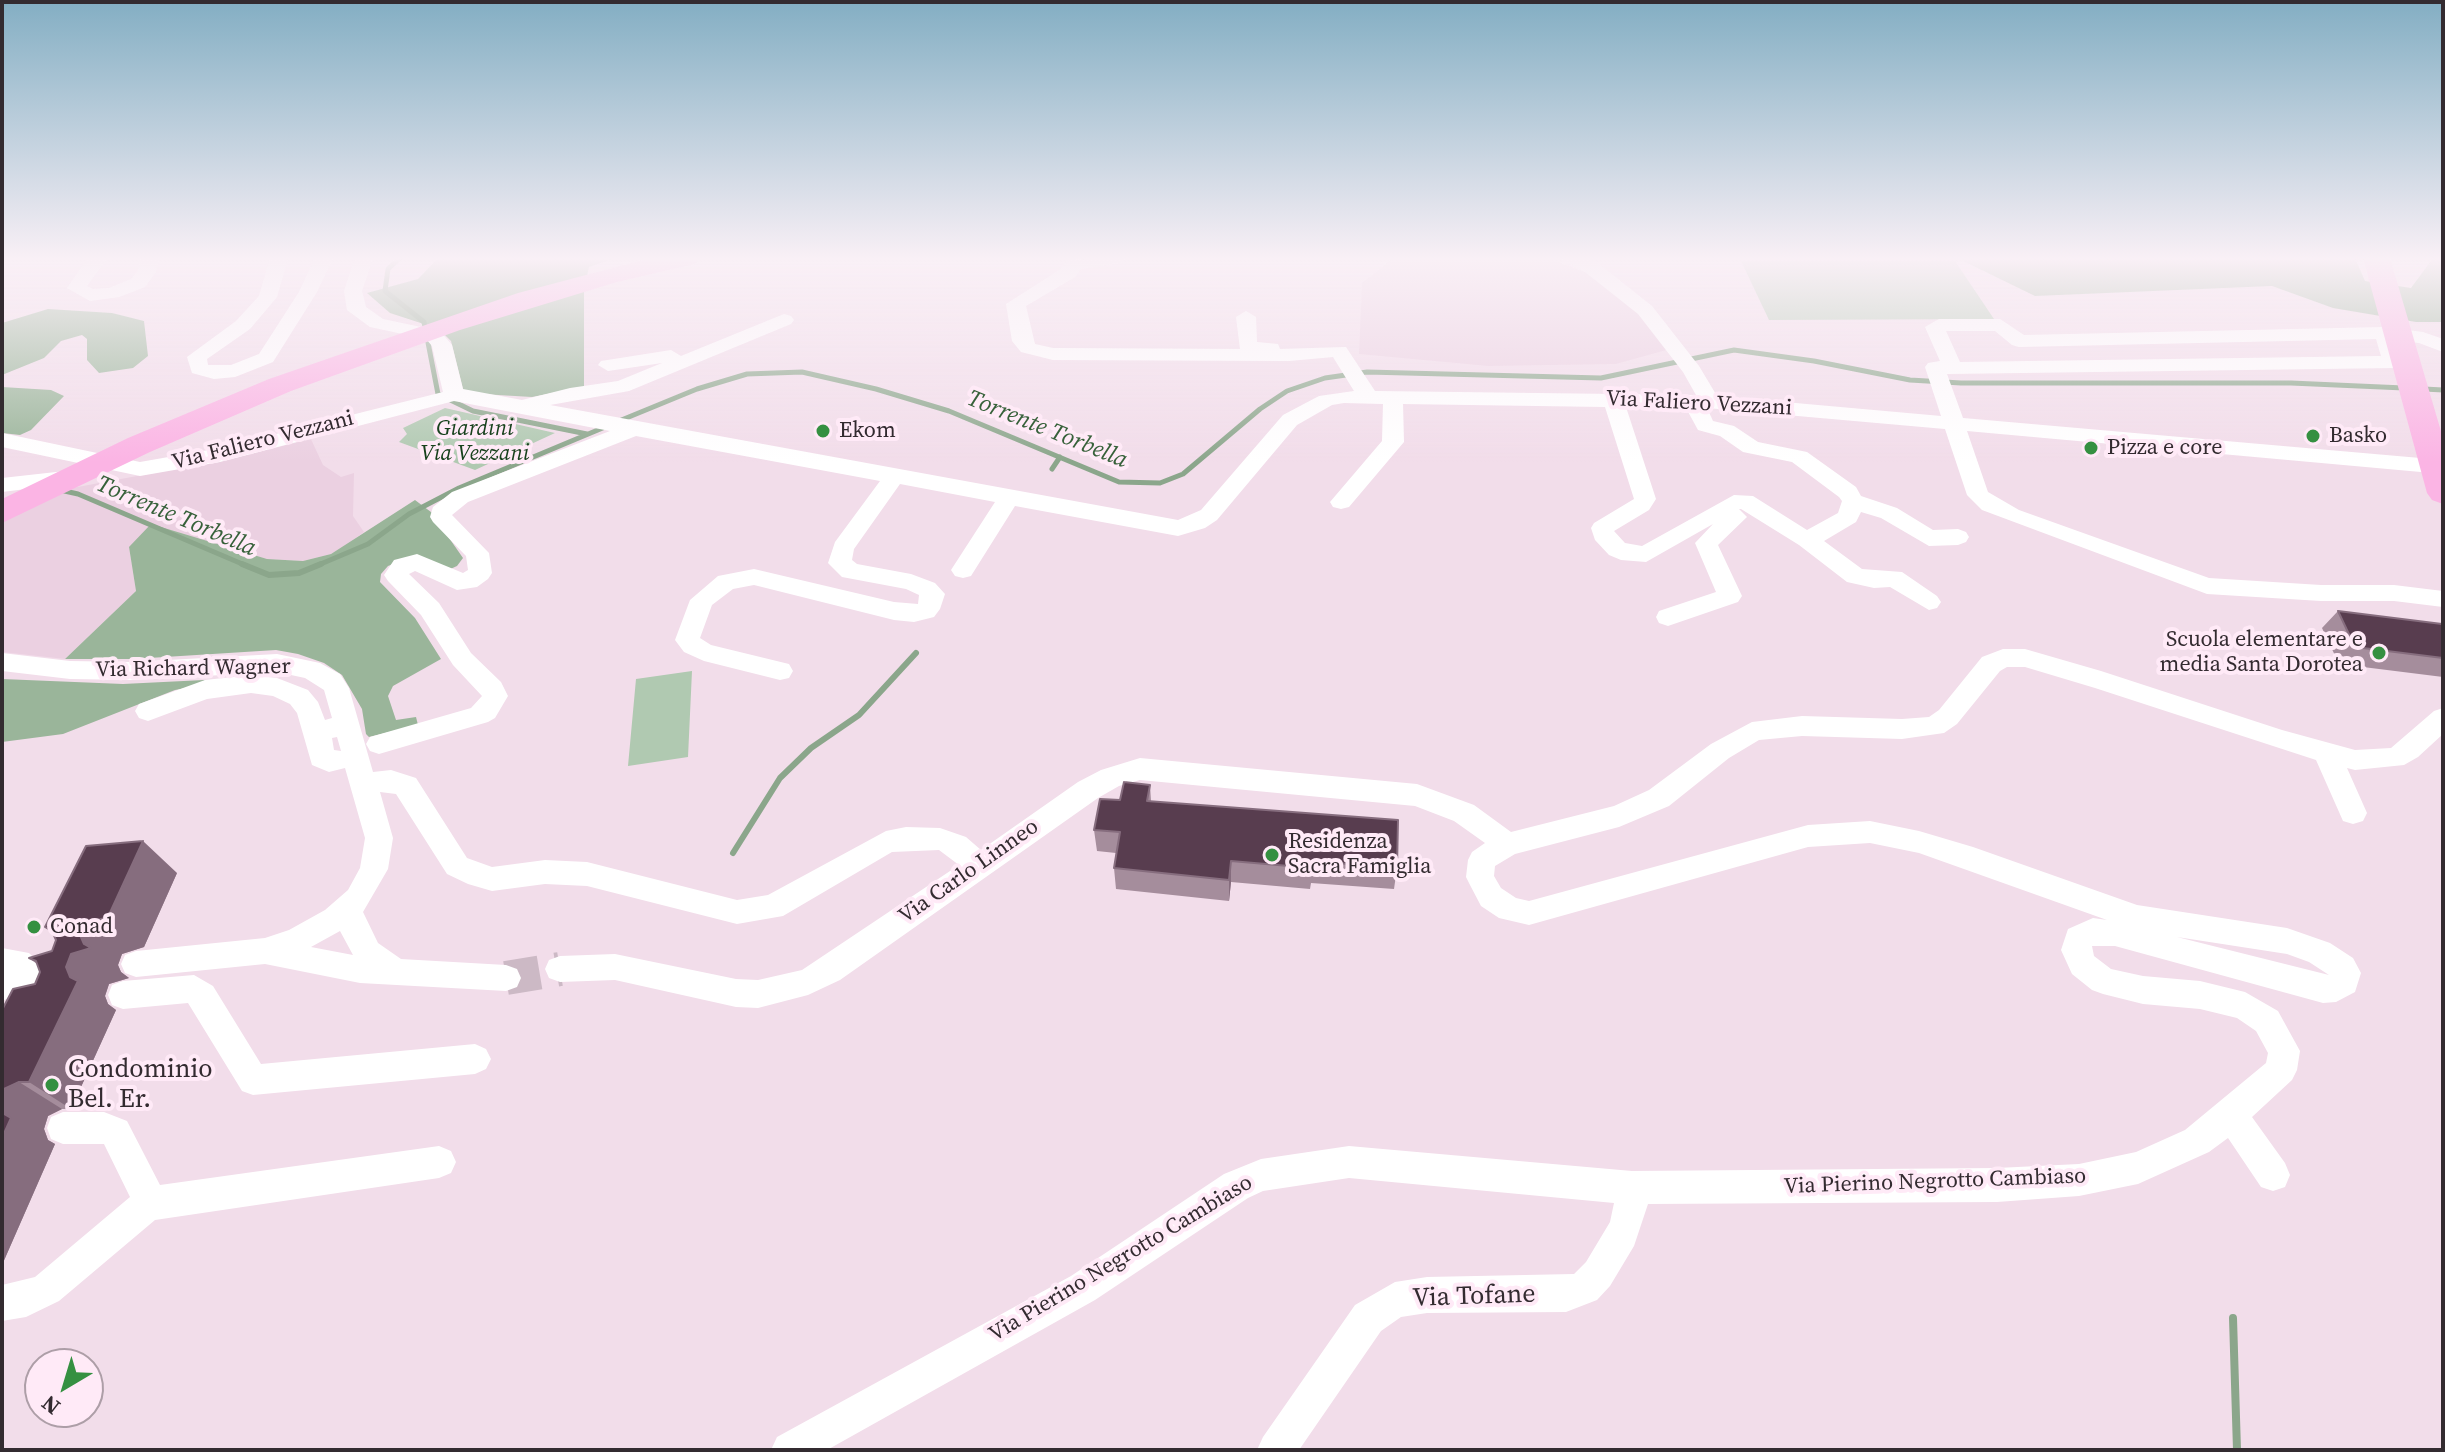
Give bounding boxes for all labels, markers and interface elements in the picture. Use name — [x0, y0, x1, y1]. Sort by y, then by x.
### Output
water label: Torrente Torbella — [963, 385, 1131, 475]
street label: Via Faliero Vezzani — [1605, 386, 1793, 422]
street label: Via Faliero Vezzani — [169, 406, 357, 476]
park label: Giardini Via Vezzani — [420, 416, 530, 468]
place label: Ekom — [839, 418, 896, 444]
marker: Ekom — [814, 422, 832, 440]
place label: Basko — [2329, 423, 2387, 449]
marker: Basko — [2304, 427, 2322, 445]
place label: Pizza e core — [2107, 435, 2223, 461]
marker: Pizza e core — [2082, 439, 2100, 457]
water label: Torrente Torbella — [92, 470, 260, 564]
place label: Scuola elementare e media Santa Dorotea — [2160, 627, 2363, 678]
marker: Scuola elementare e media Santa Dorotea — [2370, 644, 2388, 662]
street label: Via Richard Wagner — [95, 654, 291, 684]
street label: Via Carlo Linneo — [894, 814, 1044, 930]
place label: Residenza Sacra Famiglia — [1288, 829, 1431, 880]
marker: Residenza Sacra Famiglia — [1263, 846, 1281, 864]
place label: Conad — [50, 914, 113, 940]
marker: Conad — [25, 918, 43, 936]
place label: Condominio Bel. Er. — [68, 1054, 212, 1116]
marker: Condominio Bel. Er. — [43, 1076, 61, 1094]
street label: Via Pierino Negrotto Cambiaso — [1783, 1164, 2087, 1200]
street label: Via Pierino Negrotto Cambiaso — [985, 1170, 1257, 1348]
street label: Via Tofane — [1412, 1279, 1536, 1315]
north arrow — [24, 1348, 104, 1428]
text: N — [35, 1389, 66, 1422]

